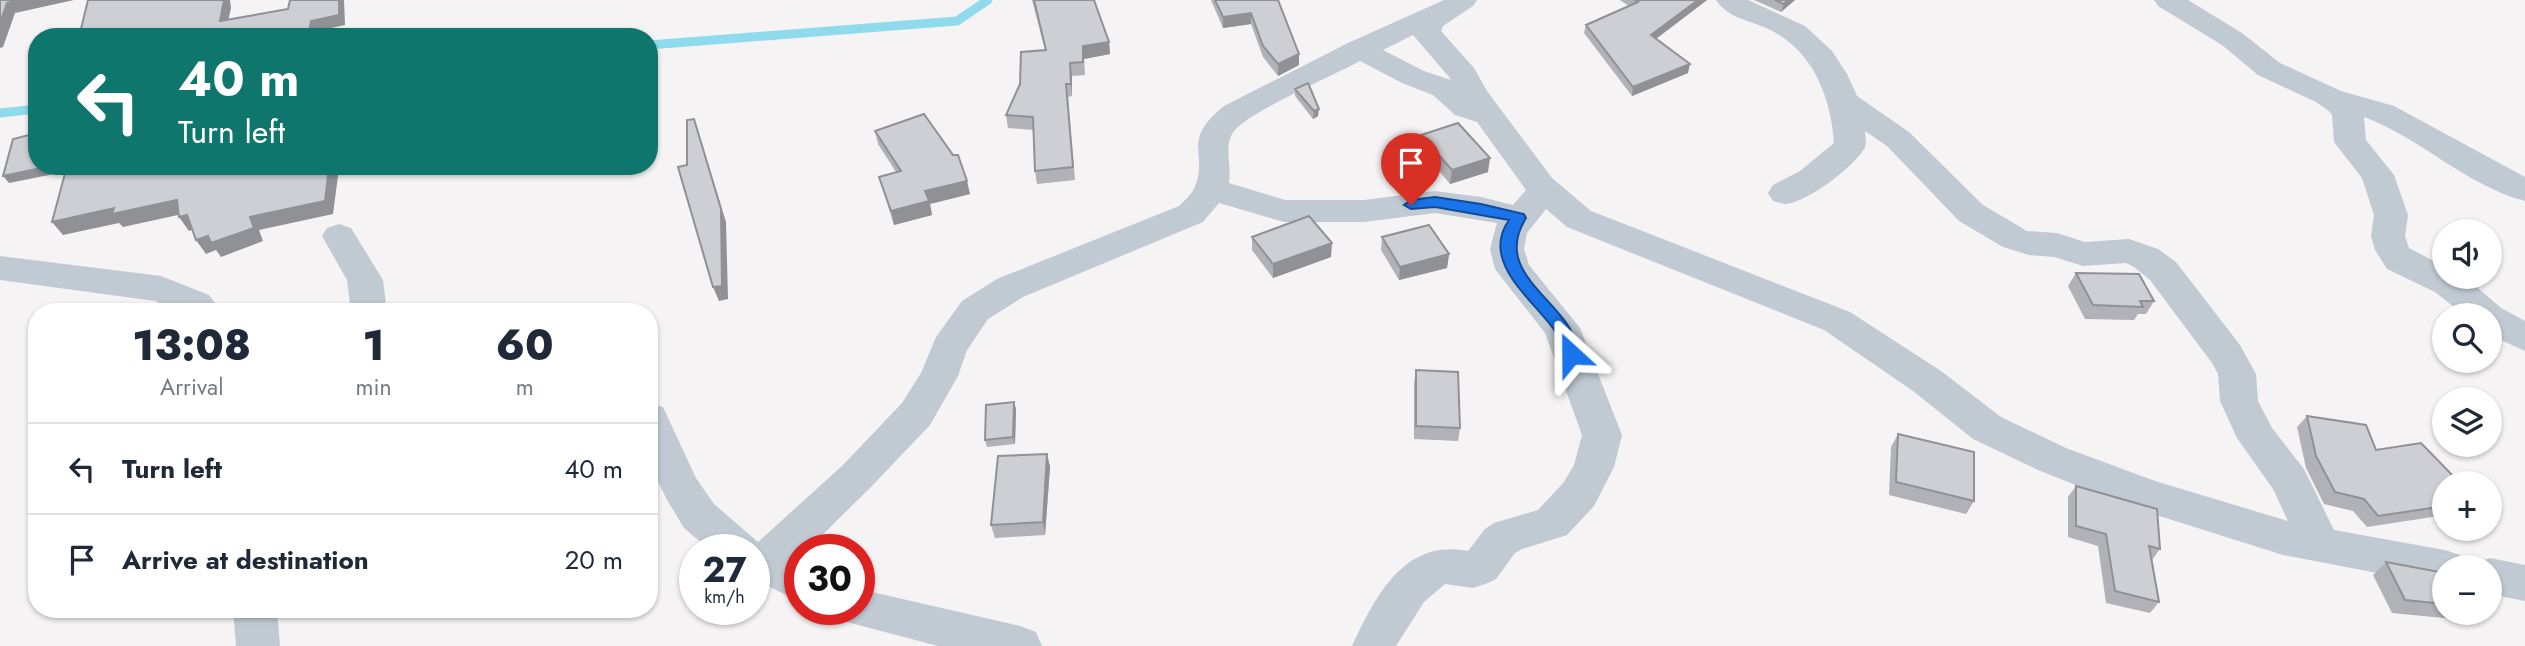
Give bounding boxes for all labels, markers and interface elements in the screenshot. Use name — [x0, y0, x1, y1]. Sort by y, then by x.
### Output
text: 40 m — [178, 44, 300, 114]
icon: left — [63, 56, 154, 147]
text: Turn left — [178, 109, 285, 155]
pin — [1381, 133, 1441, 205]
icon: arrive — [1392, 144, 1430, 182]
map controls — [2432, 219, 2502, 625]
button: sound — [2432, 219, 2502, 289]
button: search — [2432, 303, 2502, 373]
text: 13:08 — [132, 315, 251, 376]
text: 1 — [362, 315, 385, 376]
text: 60 — [496, 315, 554, 376]
position arrow — [1534, 317, 1608, 391]
text: Arrival — [160, 370, 223, 404]
text: min — [356, 370, 392, 404]
text: m — [516, 370, 534, 404]
button: layers — [2432, 387, 2502, 457]
icon: left — [63, 450, 101, 488]
text: Turn left — [122, 450, 222, 488]
text: 40 m — [564, 450, 623, 488]
button: + — [2432, 471, 2502, 541]
speed limit sign: 30 — [784, 534, 875, 625]
icon: arrive — [63, 541, 101, 579]
text: Arrive at destination — [122, 541, 369, 579]
text: 20 m — [565, 541, 623, 579]
text: 27 — [702, 545, 747, 595]
button: − — [2432, 555, 2502, 625]
text: km/h — [704, 584, 745, 610]

